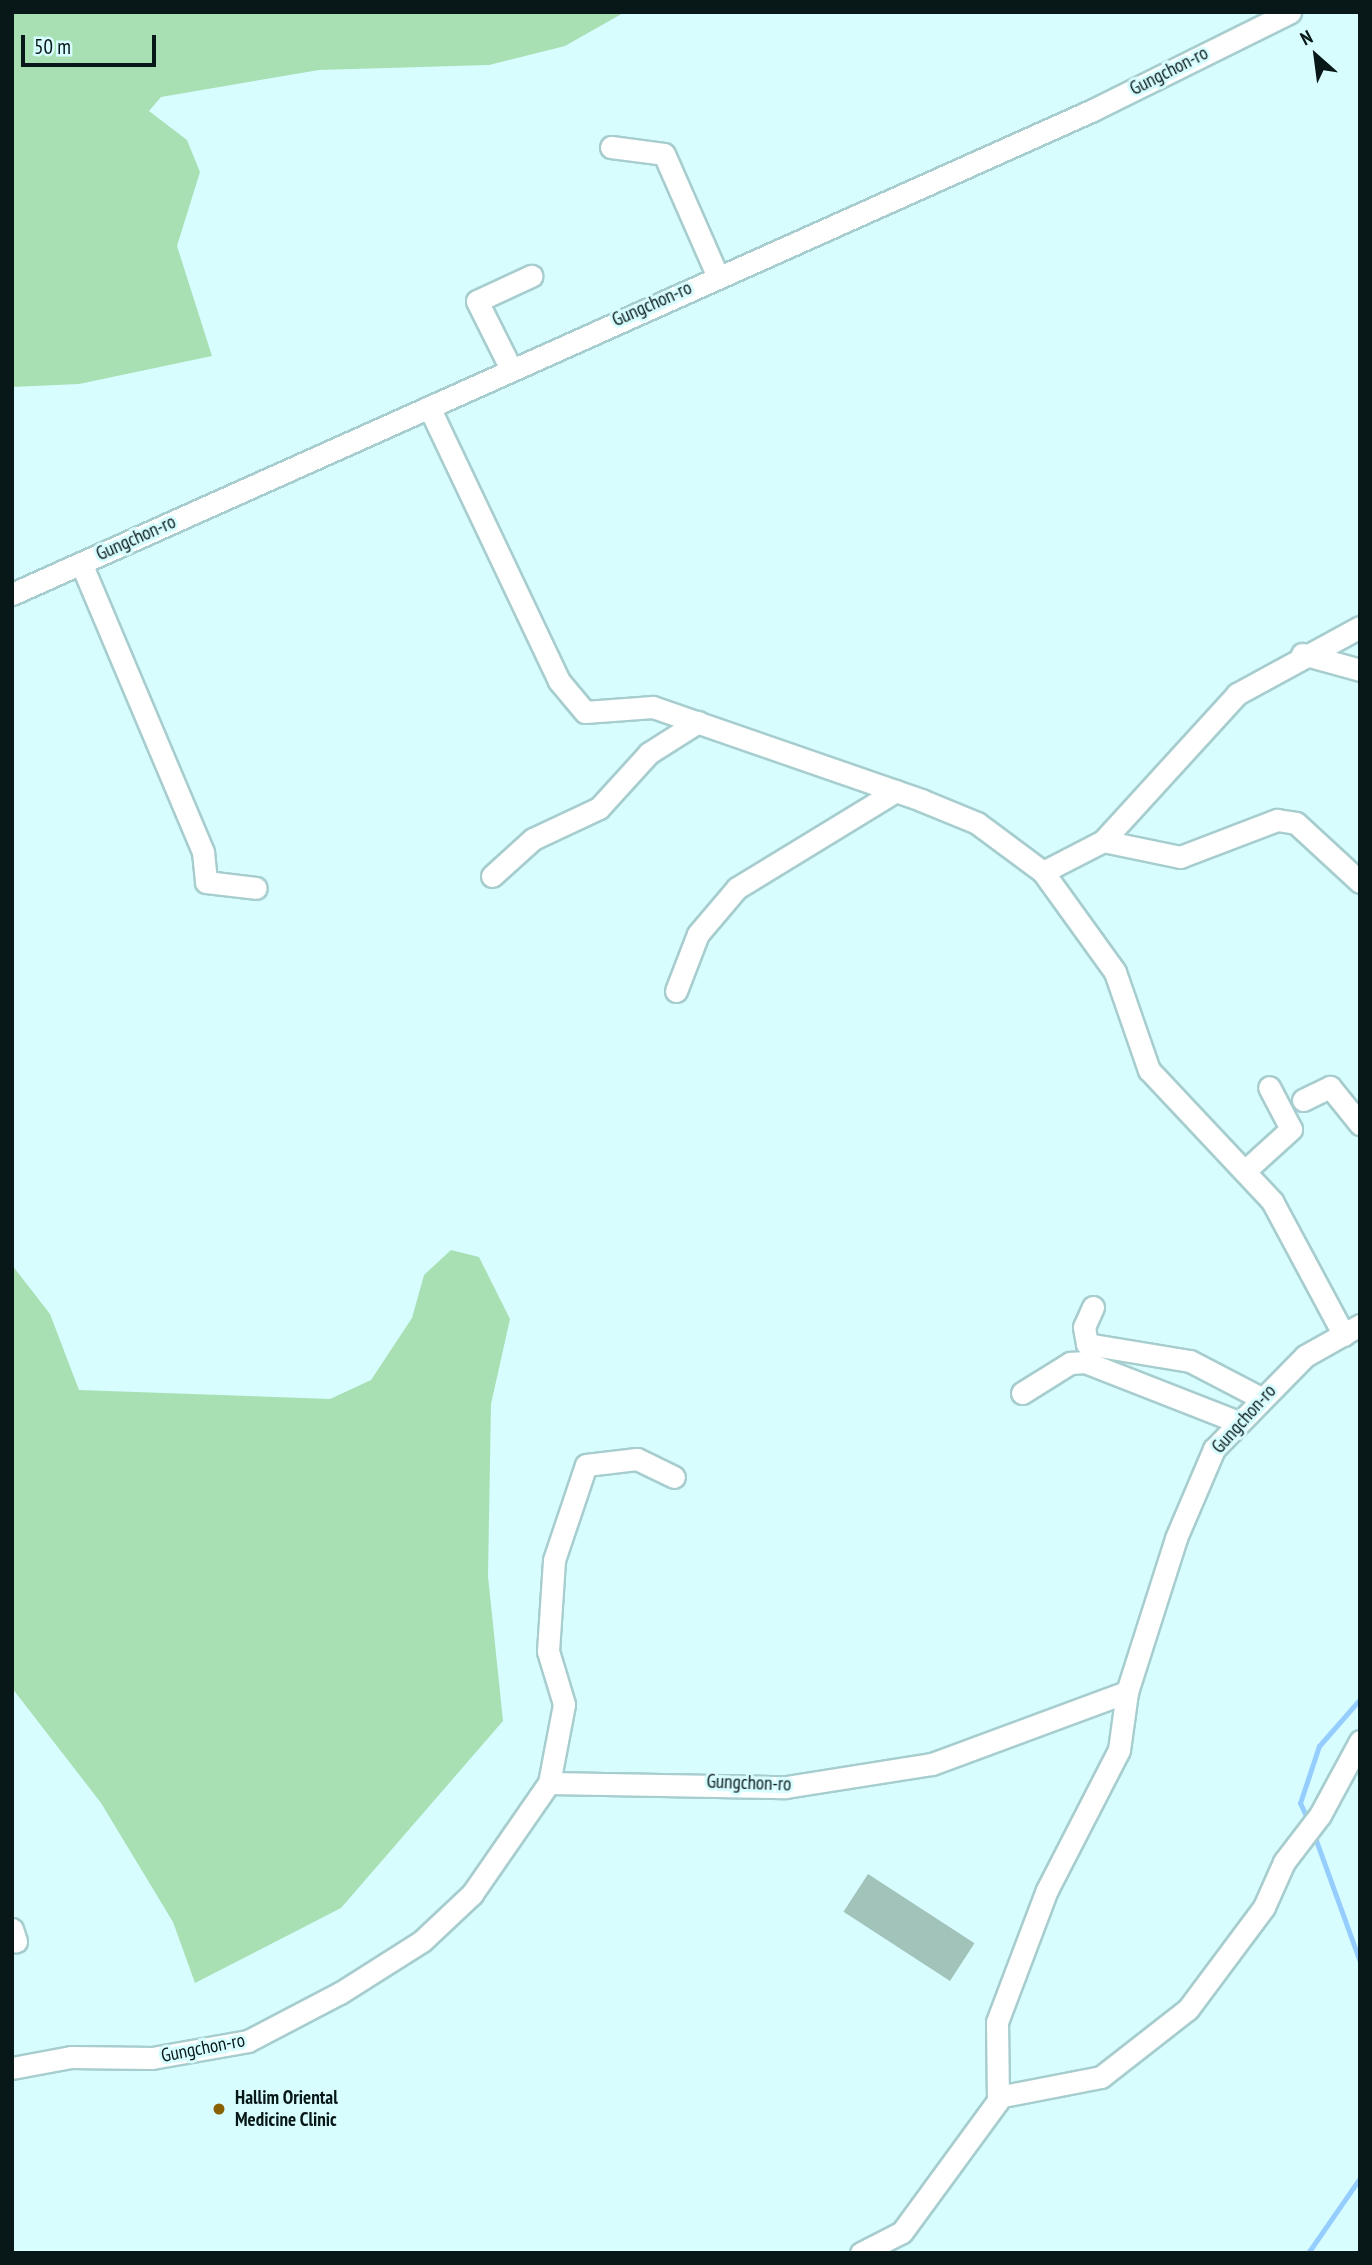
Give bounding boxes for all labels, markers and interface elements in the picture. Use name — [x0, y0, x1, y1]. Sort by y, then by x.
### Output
scale bar — [24, 21, 159, 65]
north arrow — [1281, 21, 1351, 91]
text: N — [1296, 24, 1316, 50]
text: 50 m — [34, 33, 71, 60]
street label: Gungchon-ro — [1126, 42, 1212, 100]
street label: Gungchon-ro — [609, 276, 695, 332]
street label: Gungchon-ro — [93, 510, 179, 566]
street label: Gungchon-ro — [1207, 1380, 1281, 1458]
street label: Gungchon-ro — [706, 1770, 792, 1796]
street label: Gungchon-ro — [159, 2029, 247, 2067]
place label: Hallim Oriental Medicine Clinic — [235, 2087, 338, 2131]
marker: Hallim Oriental Medicine Clinic — [209, 2099, 229, 2119]

